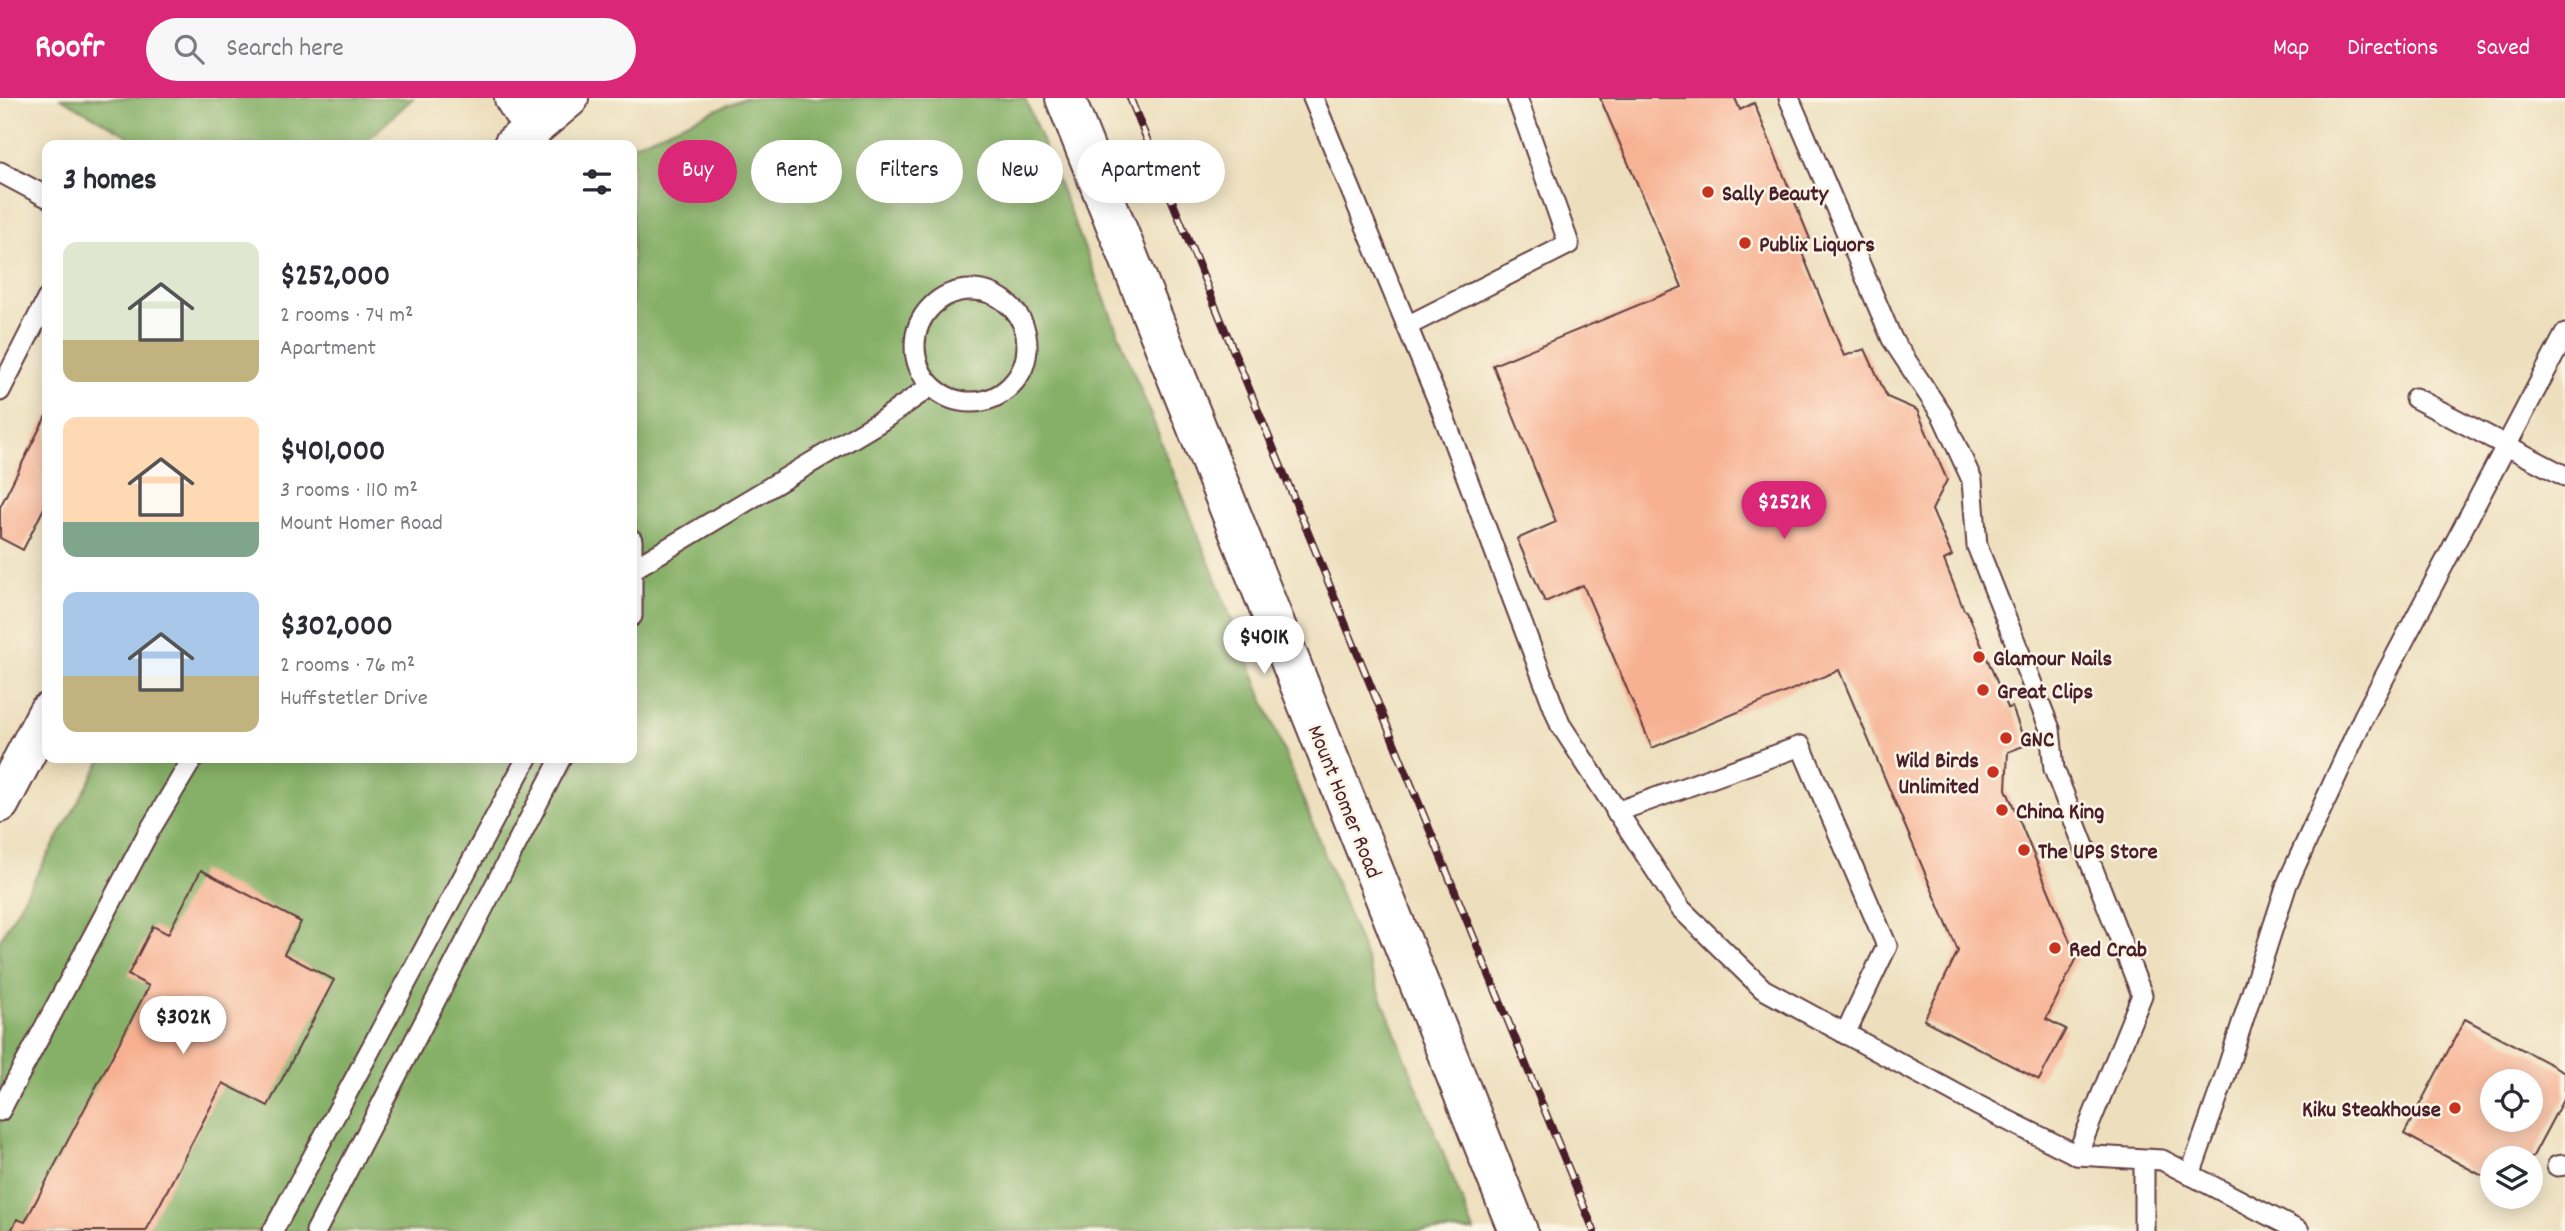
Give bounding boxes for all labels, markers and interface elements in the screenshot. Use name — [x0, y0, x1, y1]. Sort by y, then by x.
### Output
search box — [146, 18, 636, 81]
text: Roofr — [35, 26, 104, 73]
icon: search — [170, 30, 208, 68]
text: Search here — [226, 31, 344, 68]
text: Map — [2273, 32, 2309, 66]
text: Directions — [2347, 32, 2438, 66]
text: Saved — [2476, 32, 2530, 66]
chip: Buy — [658, 140, 737, 203]
chip: Rent — [751, 140, 842, 203]
chip: Filters — [856, 140, 963, 203]
chip: New — [977, 140, 1063, 203]
chip: Apartment — [1077, 140, 1225, 203]
text: 3 homes — [63, 161, 157, 204]
icon: filters — [578, 163, 616, 201]
place label: Sally Beauty — [1722, 179, 1830, 212]
marker: Sally Beauty — [1700, 184, 1716, 200]
place label: Publix Liquors — [1759, 230, 1875, 263]
marker: Publix Liquors — [1737, 235, 1753, 251]
text: $252,000 — [280, 257, 390, 300]
icon: home — [119, 270, 203, 354]
text: 2 rooms · 74 m² — [280, 300, 413, 333]
text: Apartment — [280, 333, 376, 366]
text: $401,000 — [280, 432, 385, 475]
icon: home — [119, 445, 203, 529]
text: 3 rooms · 110 m² — [280, 475, 418, 508]
pin: $252K — [1735, 482, 1833, 541]
text: $252K — [1757, 487, 1811, 520]
text: Mount Homer Road — [280, 508, 443, 541]
text: $302,000 — [280, 607, 393, 650]
pin: $401K — [1215, 616, 1313, 676]
icon: home — [119, 620, 203, 704]
text: $401K — [1239, 622, 1289, 655]
place label: Glamour Nails — [1993, 644, 2112, 677]
marker: Glamour Nails — [1971, 649, 1987, 665]
text: 2 rooms · 76 m² — [280, 650, 415, 683]
place label: Great Clips — [1997, 677, 2093, 710]
marker: Great Clips — [1975, 682, 1991, 698]
text: Huffstetler Drive — [280, 683, 428, 716]
street label: Mount Homer Road — [1297, 721, 1389, 884]
place label: GNC — [2020, 725, 2055, 758]
marker: GNC — [1998, 730, 2014, 746]
place label: Wild Birds Unlimited — [1896, 746, 1979, 805]
marker: Wild Birds Unlimited — [1985, 764, 2001, 780]
place label: China King — [2016, 797, 2104, 830]
marker: China King — [1994, 802, 2010, 818]
place label: The UPS Store — [2038, 837, 2158, 870]
marker: The UPS Store — [2016, 842, 2032, 858]
place label: Red Crab — [2069, 935, 2147, 968]
marker: Red Crab — [2047, 940, 2063, 956]
pin: $302K — [134, 996, 232, 1056]
text: $302K — [155, 1002, 211, 1035]
map controls — [2480, 1069, 2543, 1209]
button: locate — [2480, 1069, 2543, 1132]
place label: Kiku Steakhouse — [2302, 1095, 2441, 1128]
marker: Kiku Steakhouse — [2447, 1100, 2463, 1116]
button: layers — [2480, 1146, 2543, 1209]

